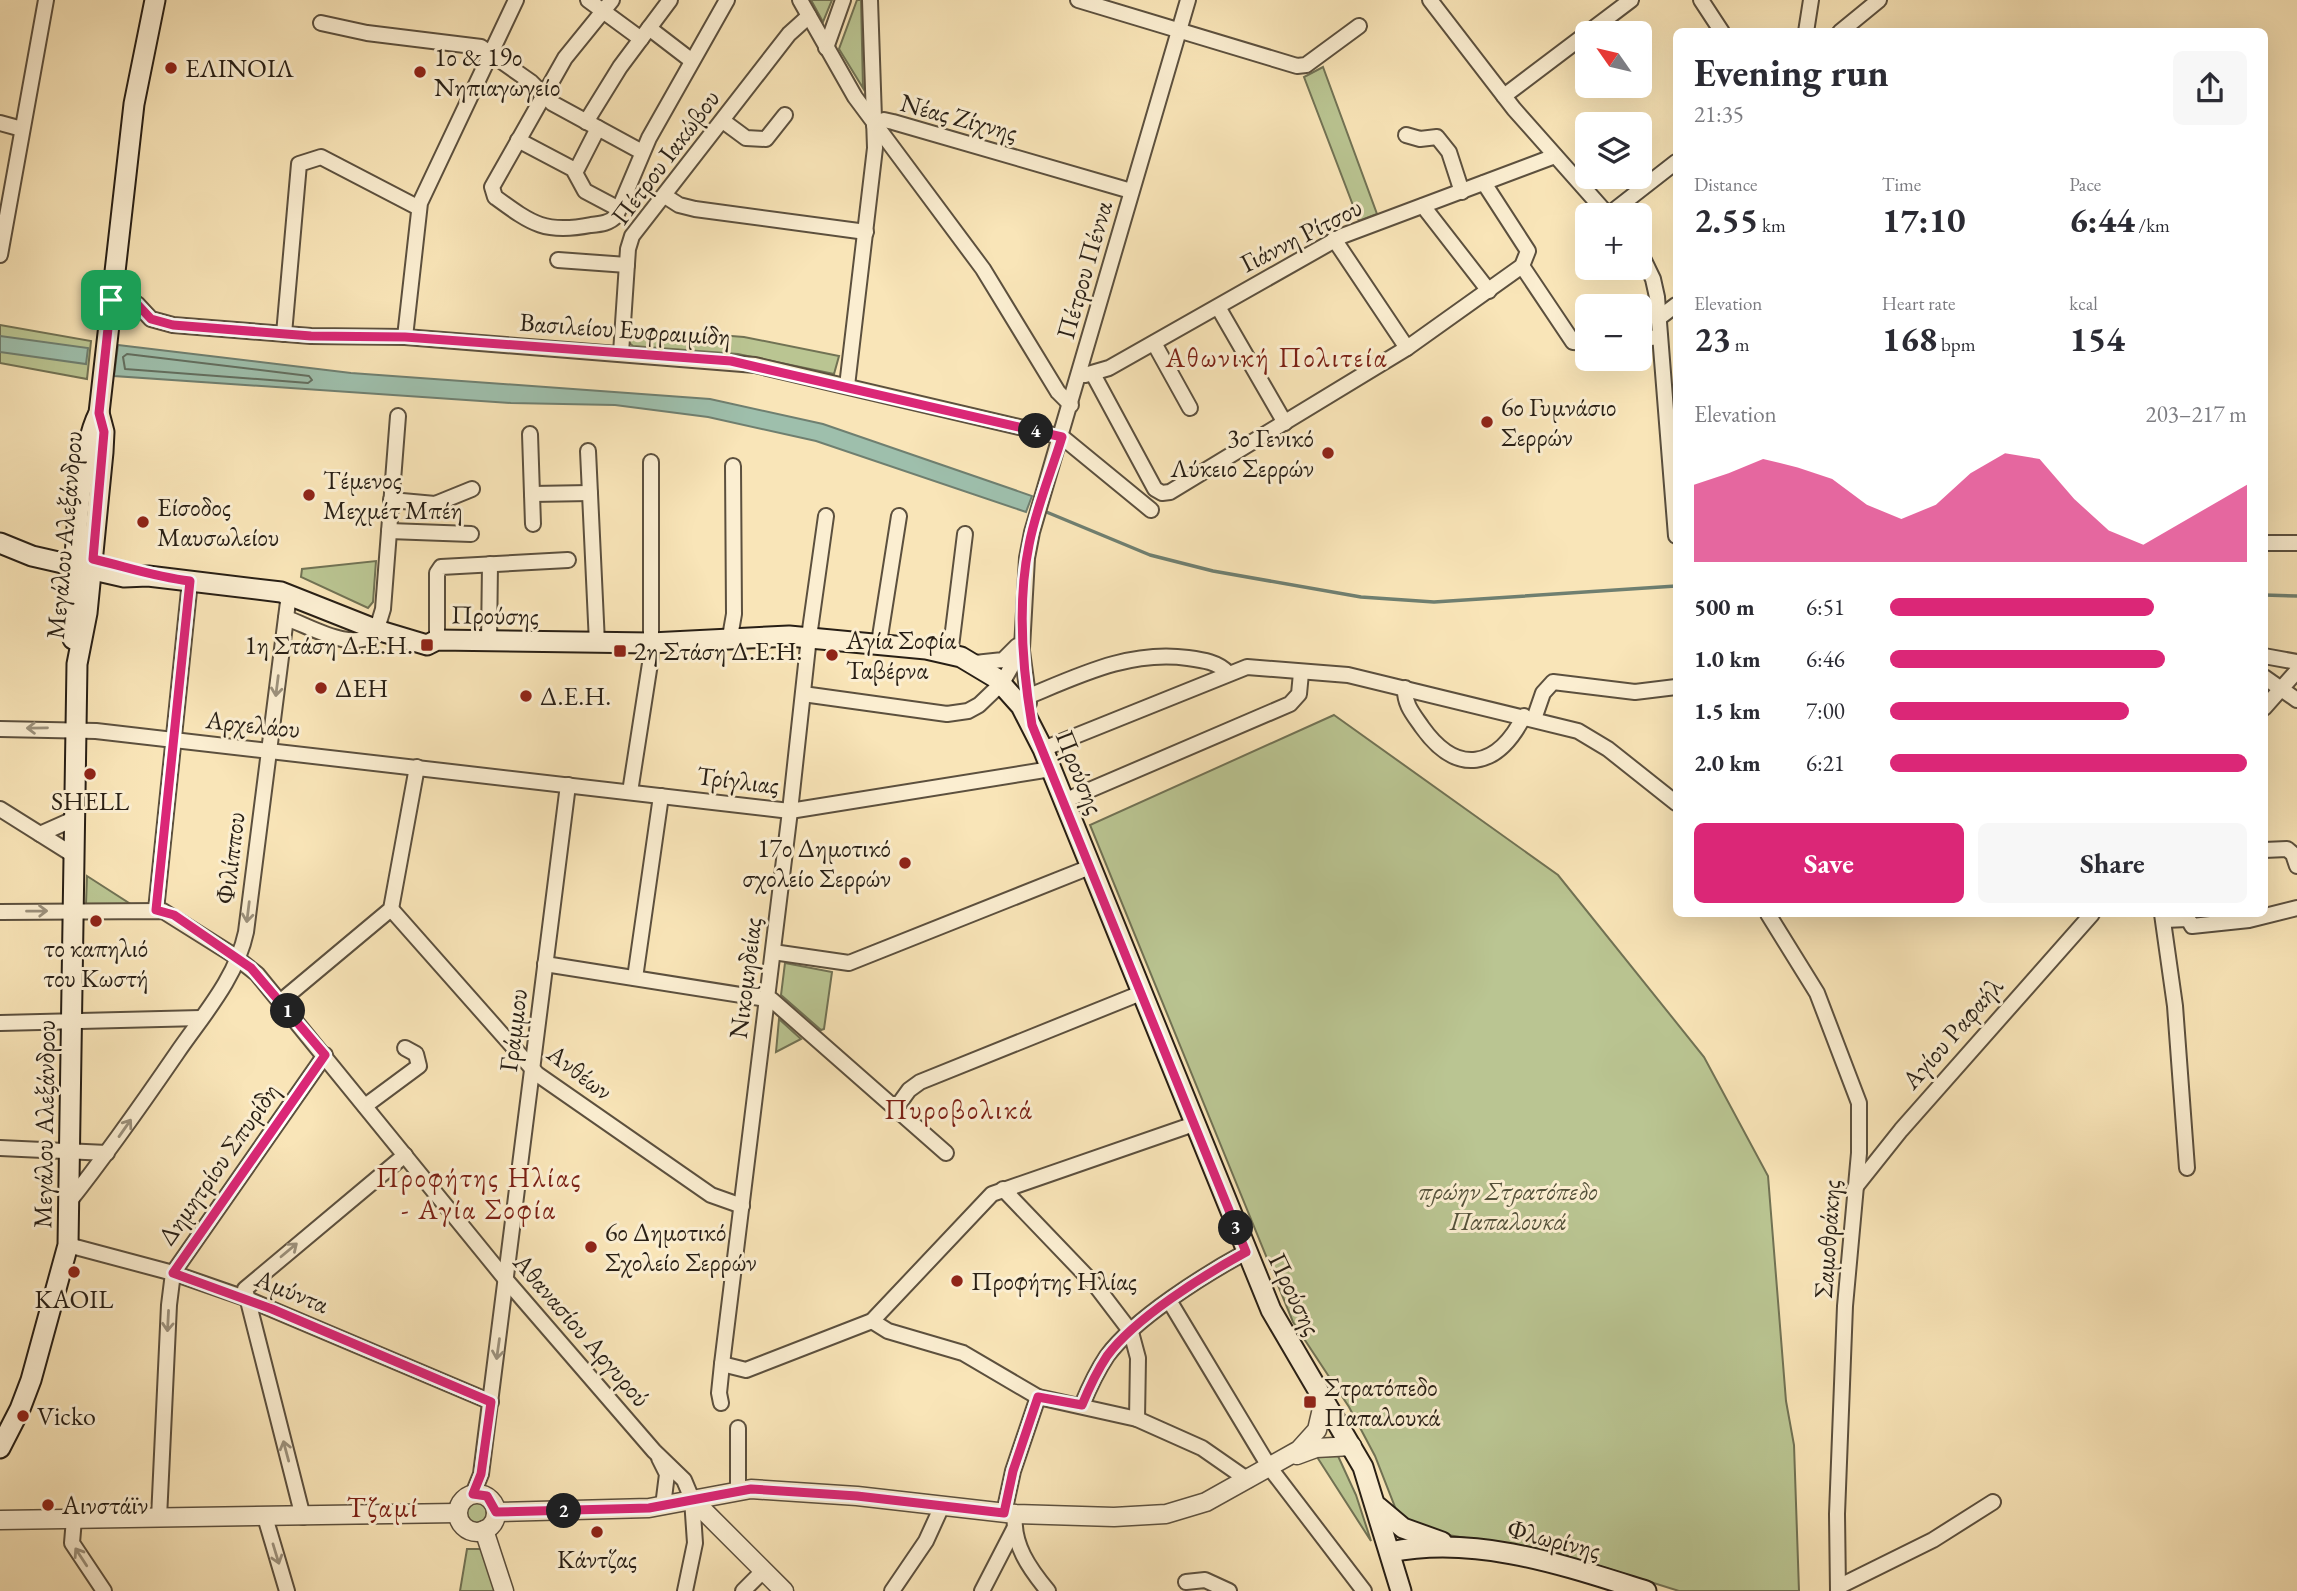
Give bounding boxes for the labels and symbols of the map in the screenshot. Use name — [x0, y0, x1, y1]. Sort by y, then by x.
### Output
north arrow — [1575, 21, 1652, 98]
place label: 1ο & 19ο Νηπιαγωγείο — [434, 40, 560, 104]
place label: ΕΛΙΝΟΙΛ — [185, 51, 295, 85]
marker: ΕΛΙΝΟΙΛ — [163, 60, 179, 76]
marker: 1ο & 19ο Νηπιαγωγείο — [412, 64, 428, 80]
street label: Πέτρου Ιακώβου — [603, 82, 727, 232]
street label: Νέας Ζίχνης — [897, 85, 1021, 149]
street label: Γιάννη Ρίτσου — [1234, 190, 1368, 280]
street label: Πέτρου Πέννα — [1048, 197, 1120, 343]
pin — [81, 270, 141, 330]
street label: Βασιλείου Ευφραιμίδη — [518, 305, 732, 353]
district label: Αθωνική Πολιτεία — [1164, 339, 1389, 375]
place label: 6ο Γυμνάσιο Σερρών — [1501, 390, 1616, 454]
pin: 4 — [1018, 414, 1054, 448]
marker: 6ο Γυμνάσιο Σερρών — [1479, 414, 1495, 430]
place label: 3ο Γενικό Λύκειο Σερρών — [1169, 421, 1314, 485]
street label: Μεγάλου Αλεξάνδρου — [38, 430, 90, 640]
marker: 3ο Γενικό Λύκειο Σερρών — [1320, 445, 1336, 461]
place label: Τέμενος Μεχμέτ Μπέη — [323, 463, 463, 527]
marker: Τέμενος Μεχμέτ Μπέη — [301, 487, 317, 503]
place label: Είσοδος Μαυσωλείου — [157, 490, 279, 554]
marker: Είσοδος Μαυσωλείου — [135, 514, 151, 530]
street label: Προύσης — [451, 597, 539, 633]
place label: Αγία Σοφία Ταβέρνα — [845, 623, 957, 687]
place label: 1η Στάση Δ.Ε.Η. — [244, 628, 413, 662]
place label: 2η Στάση Δ.Ε.Η. — [634, 634, 803, 668]
marker: 1η Στάση Δ.Ε.Η. — [419, 637, 435, 653]
marker: 2η Στάση Δ.Ε.Η. — [612, 643, 628, 659]
marker: Αγία Σοφία Ταβέρνα — [824, 647, 840, 663]
place label: ΔΕΗ — [335, 671, 388, 705]
one-way arrow — [271, 674, 284, 697]
place label: Δ.Ε.Η. — [540, 679, 611, 713]
marker: ΔΕΗ — [313, 680, 329, 696]
marker: Δ.Ε.Η. — [518, 688, 534, 704]
street label: Αρχελάου — [203, 702, 302, 746]
one-way arrow — [26, 721, 49, 735]
street label: Προύσης — [1048, 725, 1112, 819]
street label: Τρίγλιας — [695, 758, 781, 802]
marker: SHELL — [82, 766, 98, 782]
place label: SHELL — [51, 784, 129, 818]
street label: Φιλίππου — [207, 810, 253, 906]
place label: 17ο Δημοτικό σχολείο Σερρών — [742, 831, 891, 895]
marker: 17ο Δημοτικό σχολείο Σερρών — [897, 855, 913, 871]
one-way arrow — [242, 900, 255, 923]
one-way arrow — [25, 904, 48, 918]
marker: το καπηλιό του Κωστή — [88, 913, 104, 929]
street label: Νικομηδείας — [721, 915, 769, 1040]
place label: το καπηλιό του Κωστή — [44, 931, 148, 995]
street label: Αγίου Ραφαήλ — [1893, 969, 2011, 1097]
street label: Γράμμου — [491, 987, 535, 1073]
pin: 1 — [270, 993, 306, 1028]
street label: Μεγάλου Αλεξάνδρου — [25, 1019, 63, 1229]
street label: Ανθέων — [540, 1036, 620, 1108]
street label: Δημητρίου Σπυρίδη — [149, 1076, 287, 1252]
district label: Πυροβολικά — [884, 1091, 1034, 1127]
one-way arrow — [118, 1119, 132, 1138]
district label: Προφήτης Ηλίας - Αγία Σοφία — [376, 1159, 582, 1227]
park label: πρώην Στρατόπεδο Παπαλουκά — [1418, 1174, 1598, 1238]
street label: Σαμοθράκης — [1806, 1178, 1848, 1299]
pin: 3 — [1218, 1210, 1254, 1246]
place label: 6ο Δημοτικό Σχολείο Σερρών — [605, 1215, 757, 1279]
marker: 6ο Δημοτικό Σχολείο Σερρών — [583, 1239, 599, 1255]
one-way arrow — [280, 1242, 298, 1258]
street label: Αθανασίου Αργυρού — [505, 1245, 658, 1414]
street label: Προύσης — [1261, 1247, 1330, 1341]
street label: Αμύντα — [249, 1261, 334, 1321]
marker: KAOIL — [66, 1264, 82, 1280]
place label: Προφήτης Ηλίας — [971, 1264, 1137, 1298]
marker: Προφήτης Ηλίας — [949, 1273, 965, 1289]
place label: KAOIL — [35, 1282, 113, 1316]
one-way arrow — [161, 1309, 174, 1332]
one-way arrow — [491, 1337, 504, 1360]
place label: Στρατόπεδο Παπαλουκά — [1324, 1370, 1441, 1434]
marker: Στρατόπεδο Παπαλουκά — [1302, 1394, 1318, 1410]
place label: Vicko — [37, 1399, 96, 1433]
marker: Vicko — [15, 1408, 31, 1424]
one-way arrow — [279, 1440, 292, 1462]
place label: Αινστάϊν — [61, 1488, 148, 1522]
district label: Τζαμί — [347, 1489, 419, 1525]
pin: 2 — [546, 1494, 582, 1528]
marker: Αινστάϊν — [40, 1497, 56, 1513]
street label: Φλωρίνης — [1504, 1511, 1604, 1567]
marker: Κάντζας — [589, 1524, 605, 1540]
place label: Κάντζας — [557, 1542, 637, 1576]
one-way arrow — [270, 1543, 283, 1565]
one-way arrow — [74, 1547, 88, 1567]

